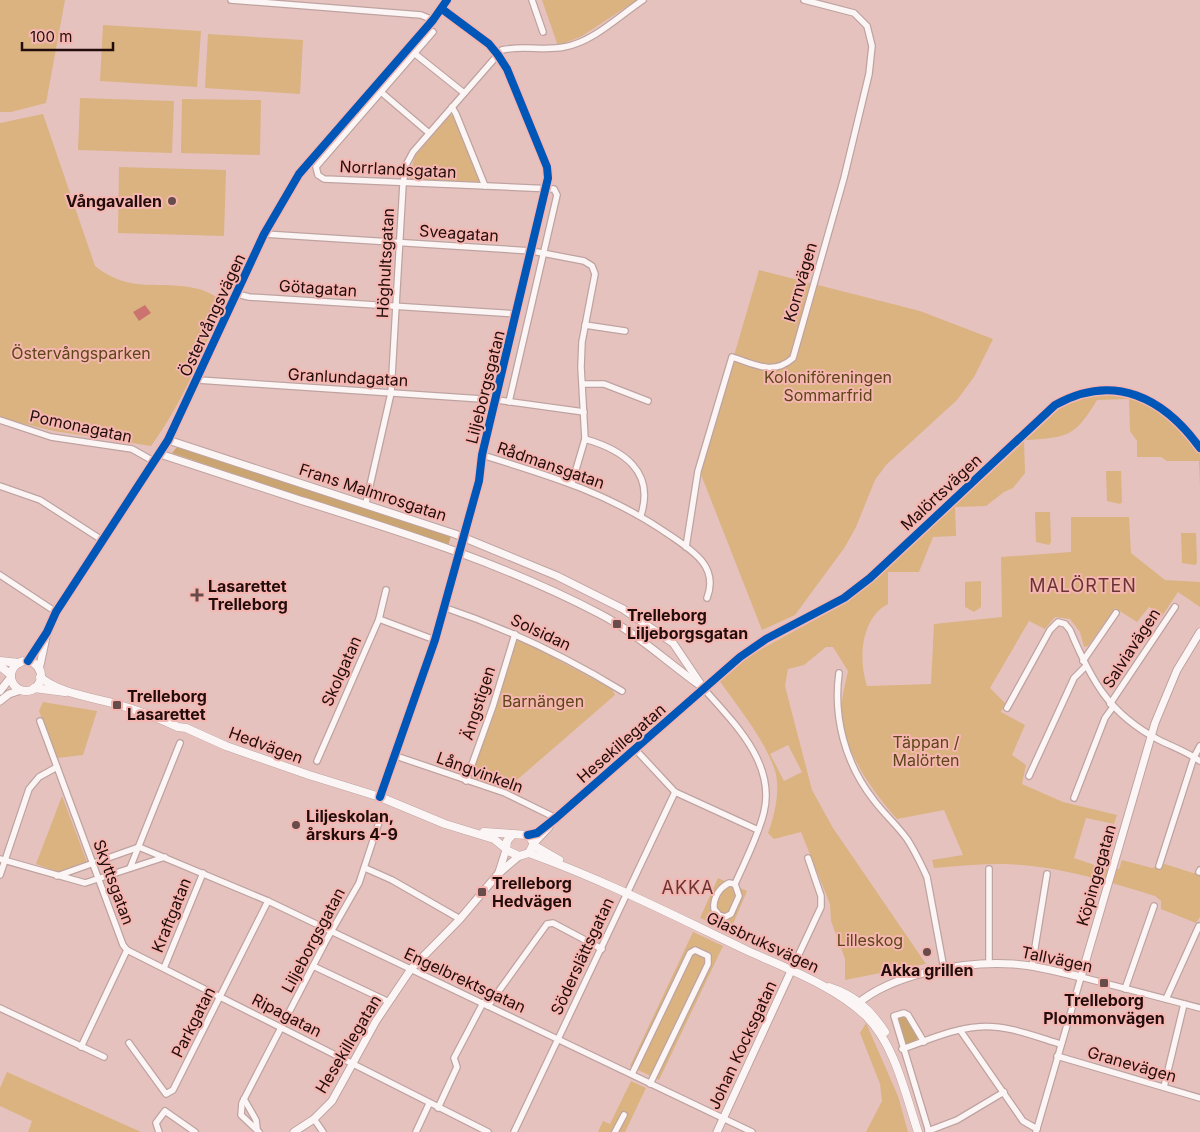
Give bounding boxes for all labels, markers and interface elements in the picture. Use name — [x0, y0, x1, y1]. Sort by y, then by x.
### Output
scale bar — [22, 20, 114, 52]
text: 100 m — [30, 27, 72, 46]
street label: Norrlandsgatan — [339, 156, 457, 182]
place label: Vångavallen — [66, 191, 162, 211]
marker: Vångavallen — [166, 195, 178, 207]
street label: Höghultsgatan — [372, 207, 398, 319]
street label: Sveagatan — [418, 220, 500, 246]
street label: Kornvägen — [779, 240, 821, 324]
street label: Östervångsvägen — [175, 250, 249, 380]
street label: Götagatan — [278, 275, 358, 301]
street label: Liljeborgsgatan — [461, 328, 509, 446]
park label: Östervångsparken — [11, 343, 151, 363]
street label: Granlundagatan — [287, 364, 409, 390]
park label: Koloniföreningen Sommarfrid — [764, 367, 892, 405]
street label: Pomonagatan — [28, 405, 134, 447]
street label: Rådmansgatan — [495, 437, 607, 493]
street label: Malörtsvägen — [896, 449, 986, 535]
street label: Frans Malmrosgatan — [297, 459, 449, 525]
district label: MALÖRTEN — [1029, 574, 1137, 596]
place label: Lasarettet Trelleborg — [208, 576, 288, 614]
marker: Lasarettet Trelleborg — [190, 588, 204, 602]
street label: Salviavägen — [1098, 604, 1164, 692]
place label: Trelleborg Liljeborgsgatan — [627, 605, 748, 643]
street label: Solsidan — [508, 609, 574, 655]
marker: Trelleborg Liljeborgsgatan — [611, 618, 623, 630]
street label: Skolgatan — [317, 633, 365, 709]
street label: Ängstigen — [457, 664, 499, 742]
place label: Trelleborg Lasarettet — [127, 686, 207, 724]
park label: Barnängen — [502, 691, 584, 711]
marker: Trelleborg Lasarettet — [111, 699, 123, 711]
street label: Hesekillegatan — [572, 699, 670, 787]
street label: Hedvägen — [226, 722, 306, 768]
park label: Täppan / Malörten — [892, 732, 960, 770]
street label: Långvinkeln — [434, 747, 526, 797]
place label: Liljeskolan, årskurs 4-9 — [306, 806, 398, 844]
marker: Liljeskolan, årskurs 4-9 — [290, 819, 302, 831]
street label: Köpingegatan — [1072, 822, 1120, 928]
street label: Skyttsgatan — [89, 837, 139, 927]
place label: Trelleborg Hedvägen — [492, 873, 572, 911]
street label: Kraftgatan — [147, 875, 195, 955]
district label: AKKA — [661, 877, 715, 898]
street label: Liljeborgsgatan — [277, 884, 349, 996]
marker: Trelleborg Hedvägen — [476, 886, 488, 898]
street label: Söderslättsgatan — [546, 894, 618, 1018]
street label: Glasbruksvägen — [703, 907, 823, 977]
park label: Lilleskog — [837, 930, 903, 950]
street label: Tallvägen — [1019, 942, 1095, 976]
street label: Engelbrektsgatan — [401, 943, 529, 1017]
marker: Akka grillen — [921, 946, 933, 958]
place label: Akka grillen — [881, 960, 973, 980]
street label: Johan Kocksgatan — [703, 977, 781, 1113]
marker: Trelleborg Plommonvägen — [1098, 977, 1110, 989]
street label: Parkgatan — [167, 983, 219, 1061]
street label: Ripagatan — [249, 989, 325, 1041]
place label: Trelleborg Plommonvägen — [1043, 990, 1165, 1028]
street label: Hesekillegatan — [311, 991, 385, 1097]
street label: Granevägen — [1085, 1042, 1179, 1086]

